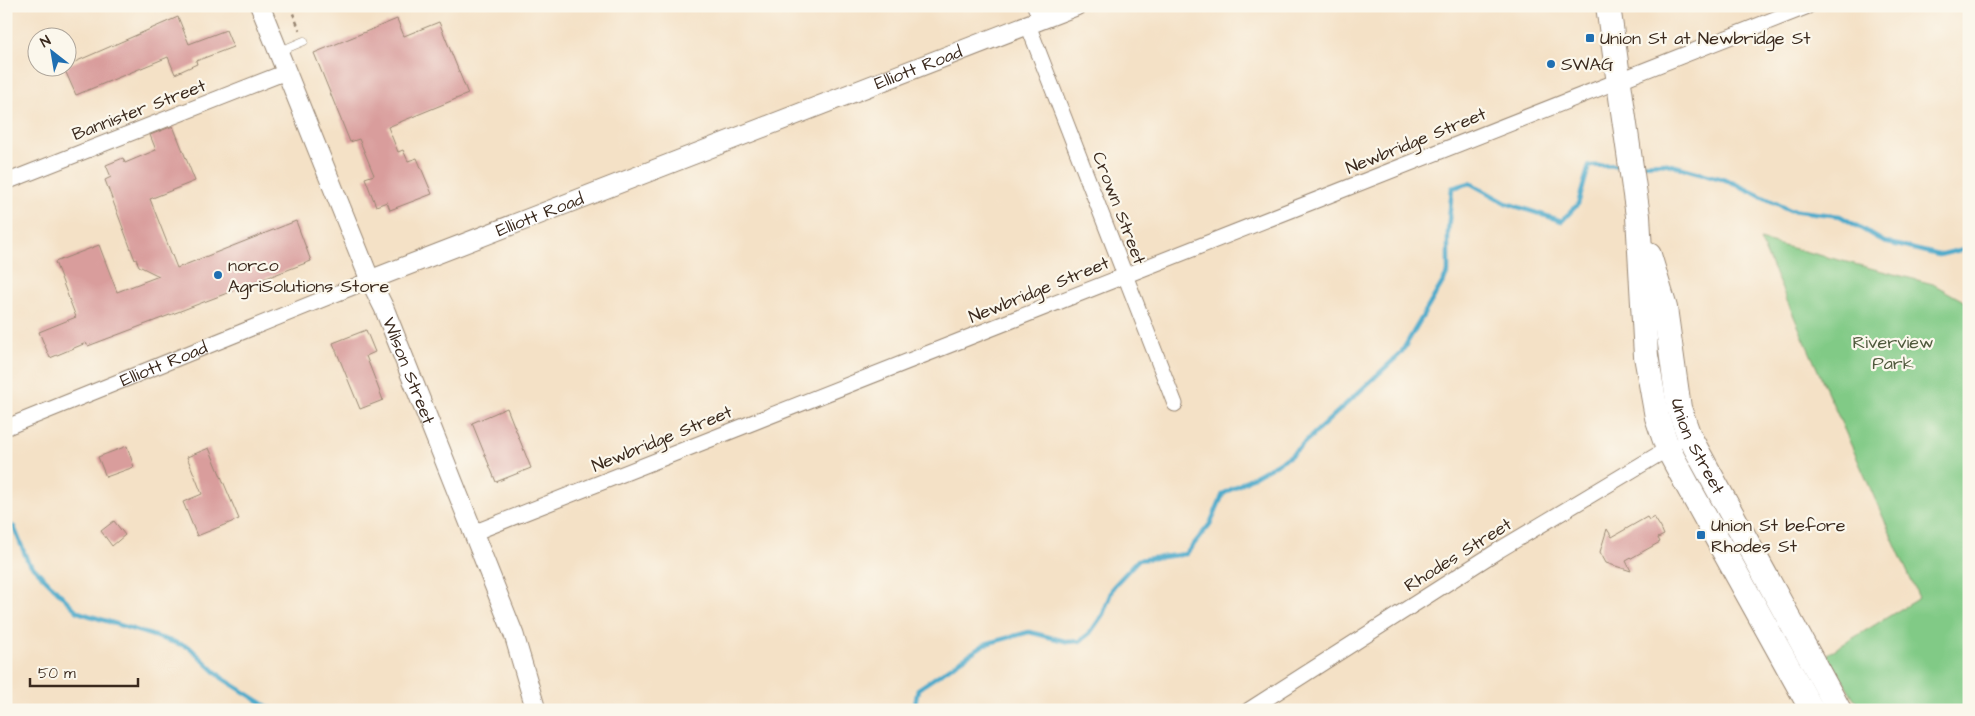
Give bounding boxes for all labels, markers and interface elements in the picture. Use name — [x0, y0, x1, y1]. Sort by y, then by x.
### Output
place label: Union St at Newbridge St — [1600, 26, 1811, 52]
north arrow — [28, 28, 78, 78]
text: N — [37, 31, 55, 53]
marker: Union St at Newbridge St — [1584, 32, 1596, 44]
street label: Elliott Road — [871, 39, 966, 96]
place label: SWAG — [1561, 52, 1614, 77]
marker: SWAG — [1545, 58, 1557, 70]
street label: Bannister Street — [69, 73, 210, 147]
street label: Newbridge Street — [1342, 101, 1491, 181]
street label: Crown Street — [1086, 148, 1152, 269]
street label: Elliott Road — [492, 186, 587, 243]
street label: Newbridge Street — [965, 250, 1114, 330]
place label: norco AgriSolutions Store — [228, 253, 389, 300]
marker: norco AgriSolutions Store — [212, 269, 224, 281]
street label: Wilson Street — [376, 313, 442, 429]
park label: Riverview Park — [1853, 330, 1933, 376]
street label: Elliott Road — [116, 335, 211, 392]
street label: Union Street — [1665, 397, 1731, 499]
street label: Newbridge Street — [588, 399, 737, 479]
street label: Rhodes Street — [1399, 512, 1517, 598]
place label: Union St before Rhodes St — [1711, 513, 1846, 559]
marker: Union St before Rhodes St — [1695, 529, 1707, 541]
scale bar — [30, 656, 138, 688]
text: 50 m — [38, 663, 76, 684]

